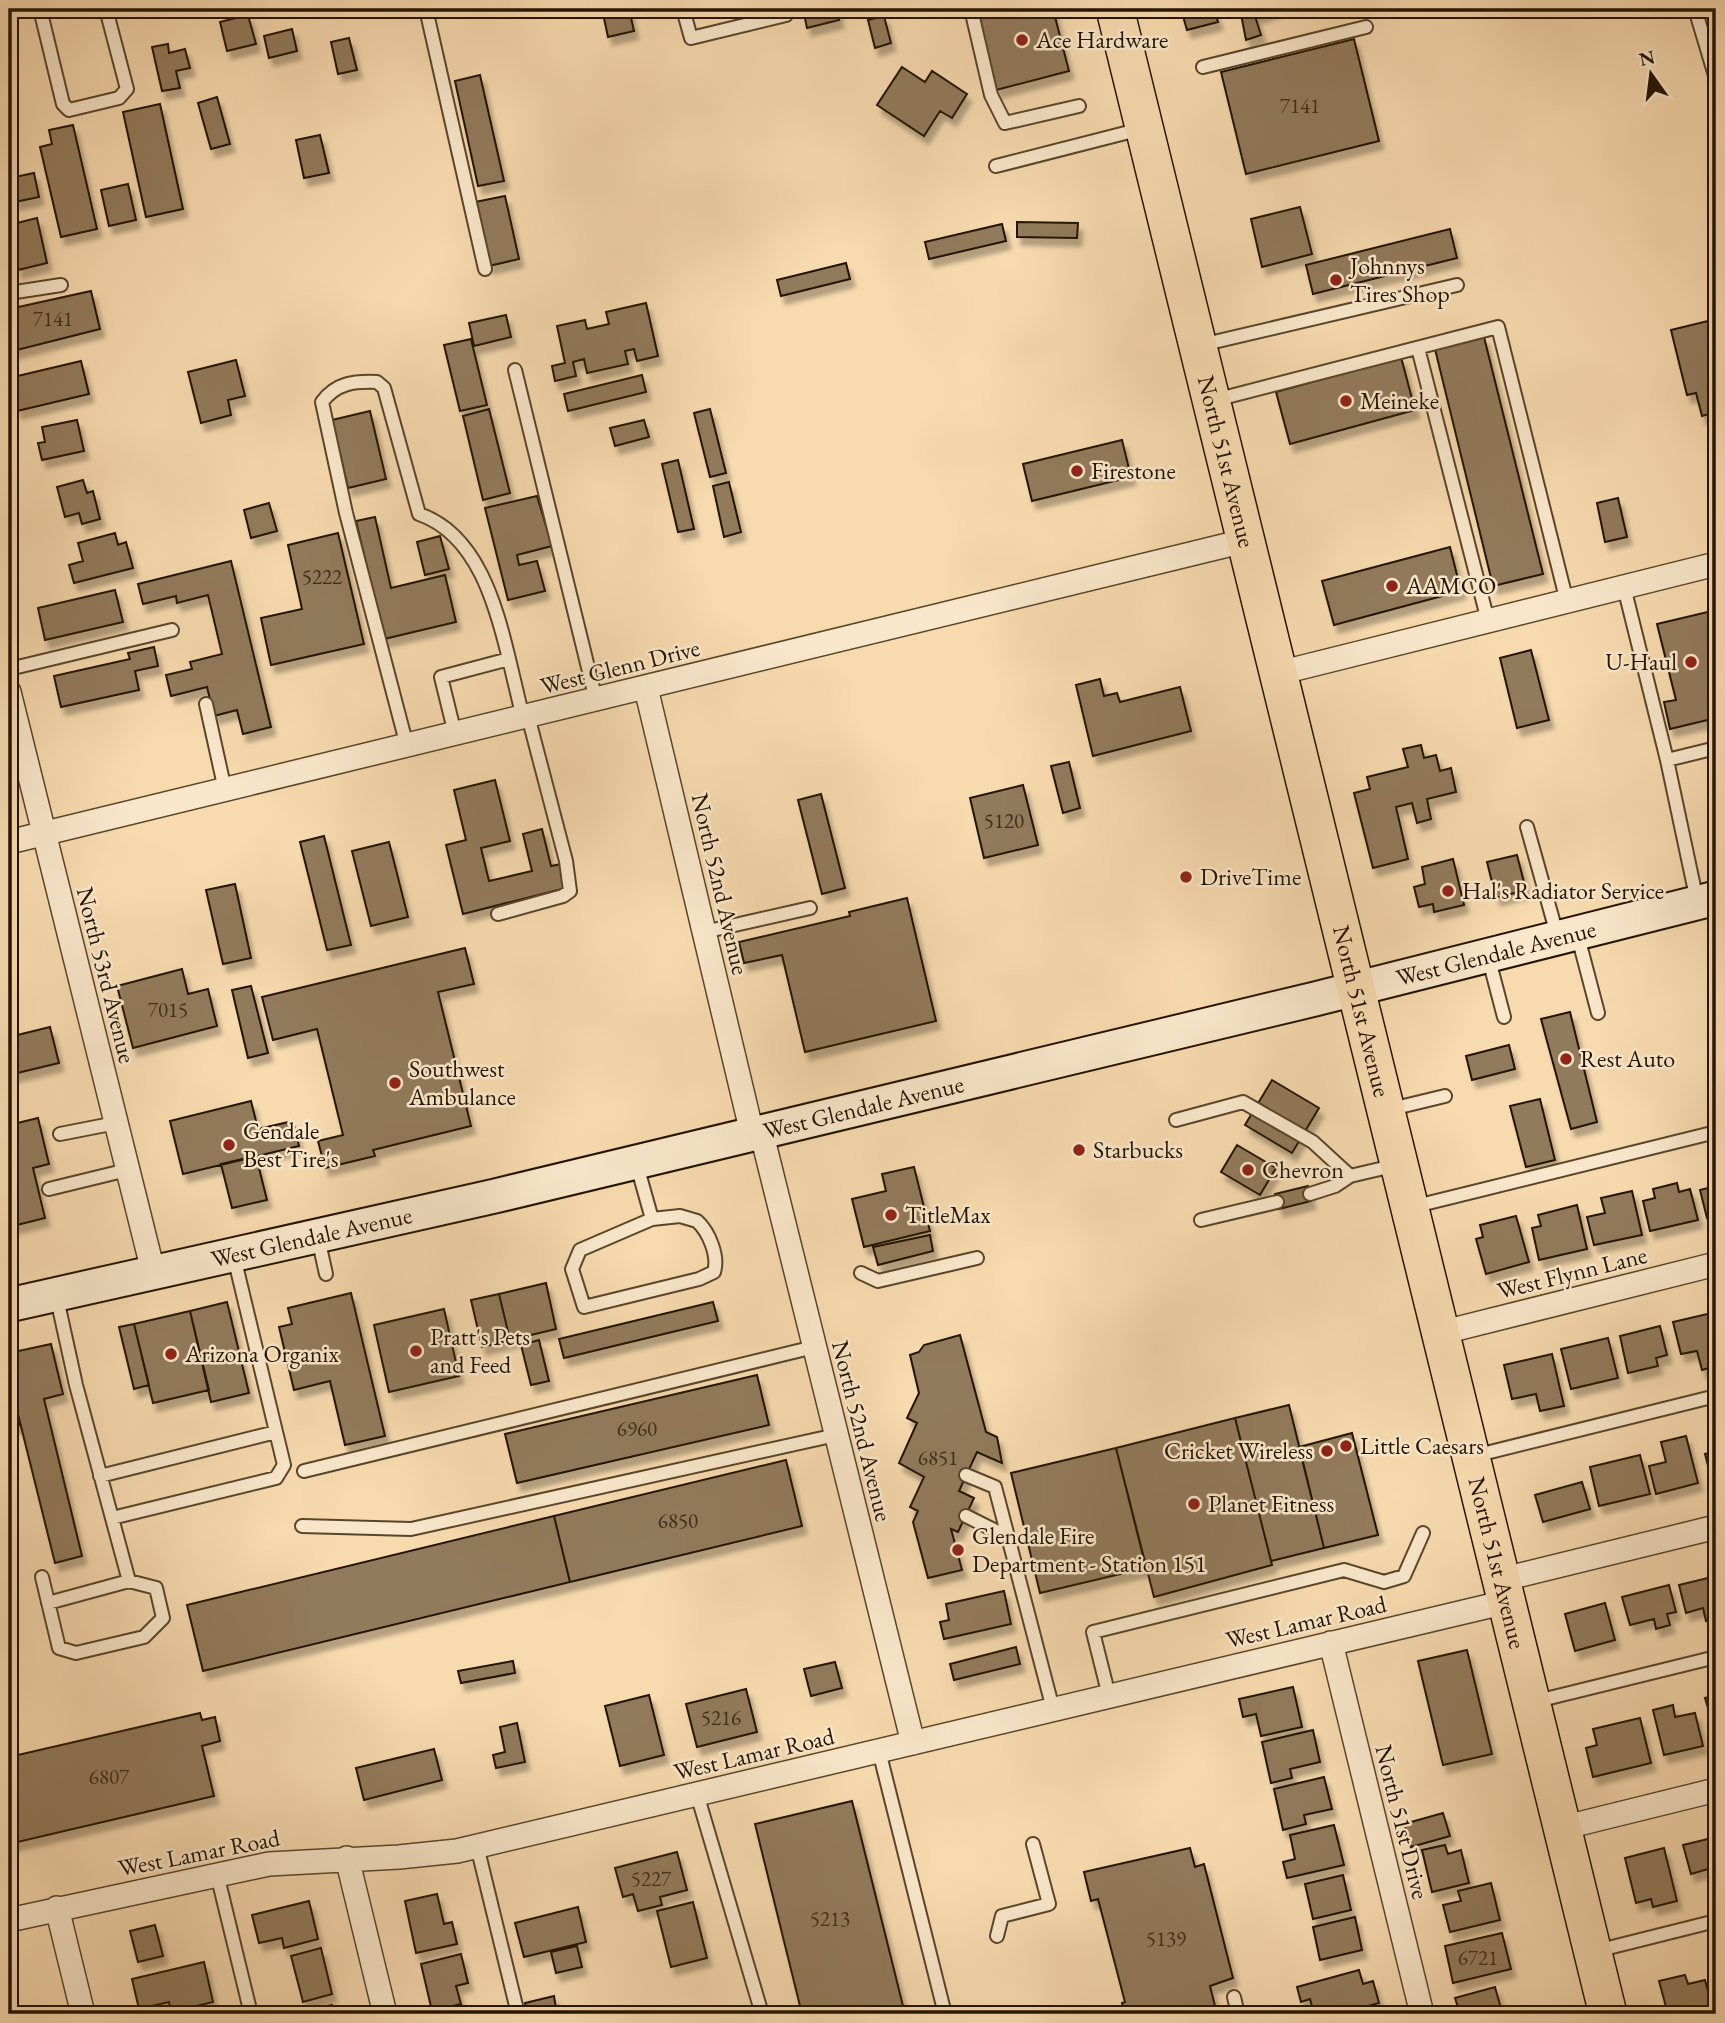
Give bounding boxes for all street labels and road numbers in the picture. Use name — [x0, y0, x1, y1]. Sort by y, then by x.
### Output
street label: North 51st Avenue — [1191, 372, 1263, 550]
street label: West Glenn Drive — [537, 632, 703, 701]
street label: North 52nd Avenue — [685, 790, 756, 978]
street label: North 53rd Avenue — [70, 884, 143, 1066]
street label: West Glendale Avenue — [1393, 913, 1599, 993]
street label: North 51st Avenue — [1326, 922, 1398, 1100]
street label: West Glendale Avenue — [760, 1068, 967, 1146]
street label: West Glendale Avenue — [208, 1199, 415, 1274]
street label: West Flynn Lane — [1494, 1239, 1650, 1306]
street label: North 52nd Avenue — [825, 1337, 900, 1524]
street label: North 51st Avenue — [1461, 1474, 1534, 1652]
street label: West Lamar Road — [1223, 1588, 1390, 1655]
street label: West Lamar Road — [671, 1720, 838, 1787]
street label: North 51st Drive — [1368, 1741, 1437, 1902]
street label: West Lamar Road — [115, 1821, 283, 1883]

